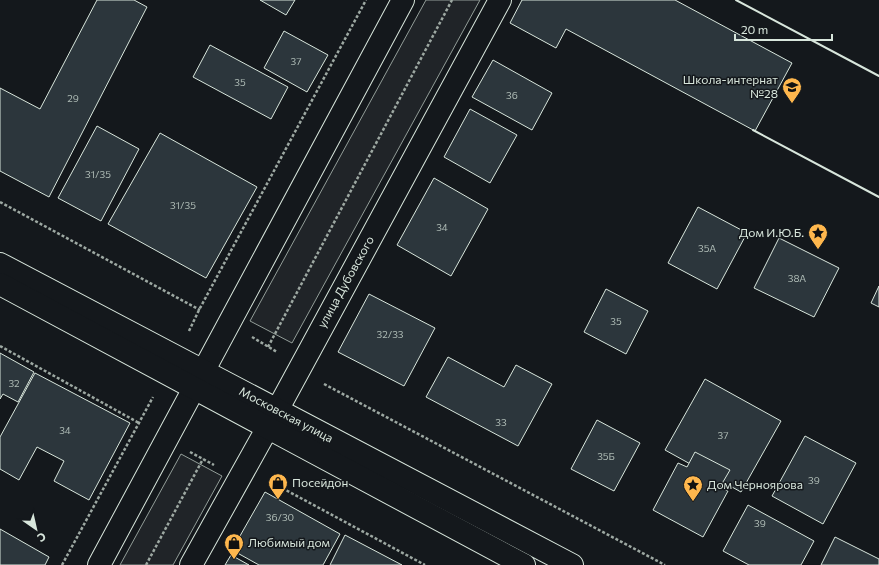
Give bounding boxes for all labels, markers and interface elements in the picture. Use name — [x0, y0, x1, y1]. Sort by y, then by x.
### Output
scale bar — [735, 16, 832, 42]
text: 20 m — [741, 22, 768, 36]
house number: 37 — [291, 55, 301, 67]
place label: Школа-интернат №28 — [683, 72, 778, 100]
house number: 35 — [234, 76, 246, 88]
school or university icon: Школа-интернат №28 — [781, 76, 803, 104]
house number: 36 — [506, 89, 518, 101]
house number: 29 — [67, 92, 79, 104]
house number: 31/35 — [85, 168, 111, 180]
house number: 31/35 — [170, 199, 196, 211]
house number: 34 — [436, 221, 448, 233]
place icon: Дом И.Ю.Б. — [807, 222, 829, 250]
place label: Дом И.Ю.Б. — [739, 225, 804, 239]
street label: улица Дубовского — [314, 233, 376, 330]
house number: 35А — [698, 242, 716, 254]
house number: 38А — [788, 272, 806, 284]
house number: 35 — [610, 315, 622, 327]
house number: 32/33 — [376, 328, 404, 340]
house number: 32 — [8, 377, 20, 389]
street label: Московская улица — [237, 383, 336, 445]
house number: 33 — [495, 416, 507, 428]
house number: 34 — [59, 424, 71, 436]
house number: 37 — [718, 429, 728, 441]
house number: 35Б — [597, 450, 615, 462]
shop icon: Посейдон — [267, 472, 289, 500]
place icon: Дом Черноярова — [682, 474, 704, 502]
house number: 39 — [808, 474, 820, 486]
place label: Посейдон — [292, 475, 348, 489]
place label: Дом Черноярова — [707, 477, 803, 491]
north arrow — [16, 509, 56, 549]
house number: 36/30 — [266, 511, 294, 523]
house number: 39 — [754, 517, 766, 529]
text: С — [35, 530, 49, 545]
shop icon: Любимый дом — [223, 532, 245, 560]
place label: Любимый дом — [248, 535, 330, 549]

